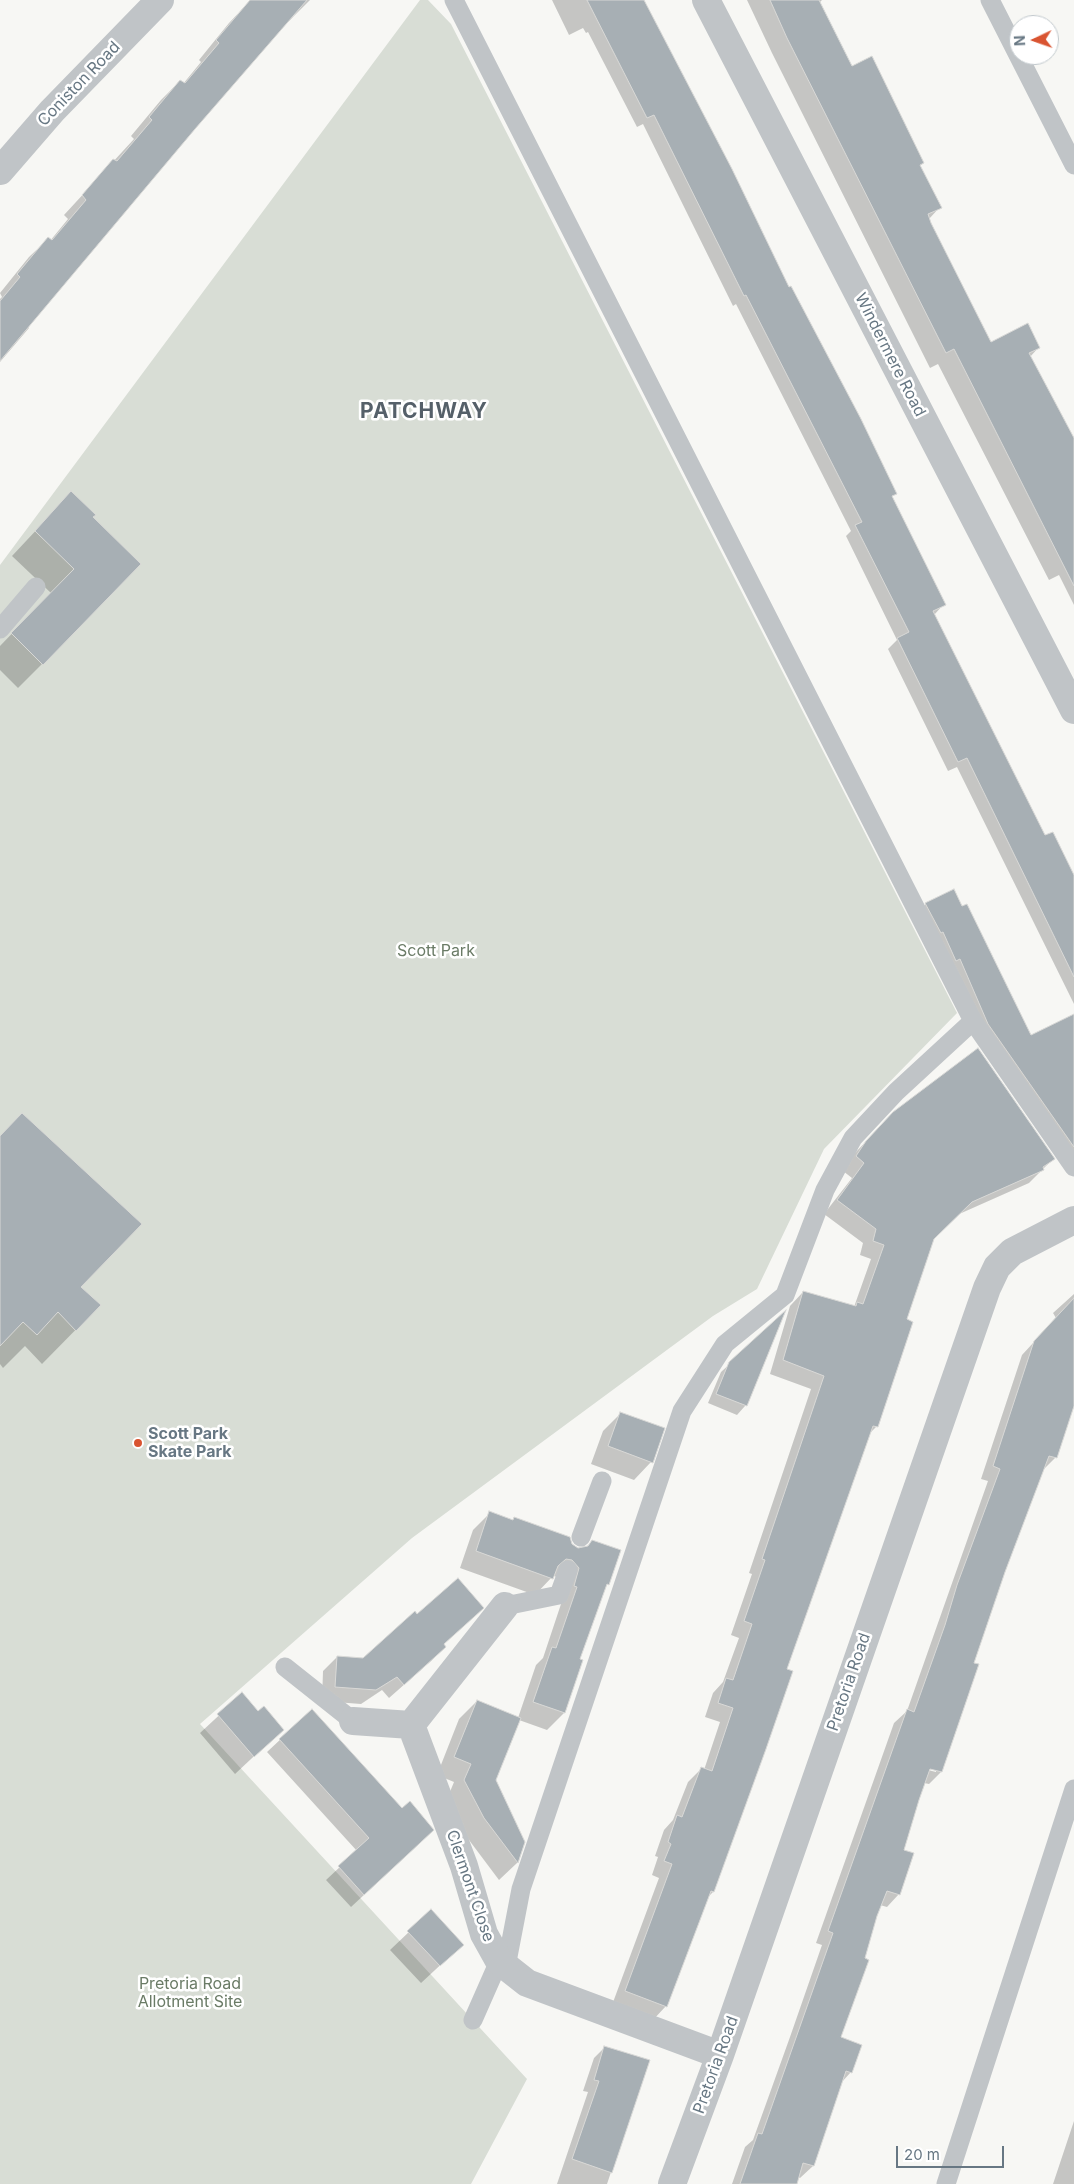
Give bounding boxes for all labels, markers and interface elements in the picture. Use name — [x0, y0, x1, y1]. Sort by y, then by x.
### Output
north arrow — [1009, 15, 1059, 65]
text: N — [1011, 35, 1028, 47]
street label: Coniston Road — [34, 38, 124, 130]
street label: Windermere Road — [851, 290, 929, 420]
district label: PATCHWAY — [359, 399, 489, 425]
park label: Scott Park — [397, 941, 475, 961]
place label: Scott Park Skate Park — [148, 1424, 232, 1462]
marker: Scott Park Skate Park — [132, 1437, 144, 1449]
street label: Pretoria Road — [823, 1631, 875, 1733]
street label: Clermont Close — [442, 1828, 498, 1944]
park label: Pretoria Road Allotment Site — [138, 1974, 242, 2012]
street label: Pretoria Road — [690, 2014, 742, 2116]
scale bar — [899, 2136, 1006, 2168]
text: 20 m — [904, 2145, 940, 2164]

